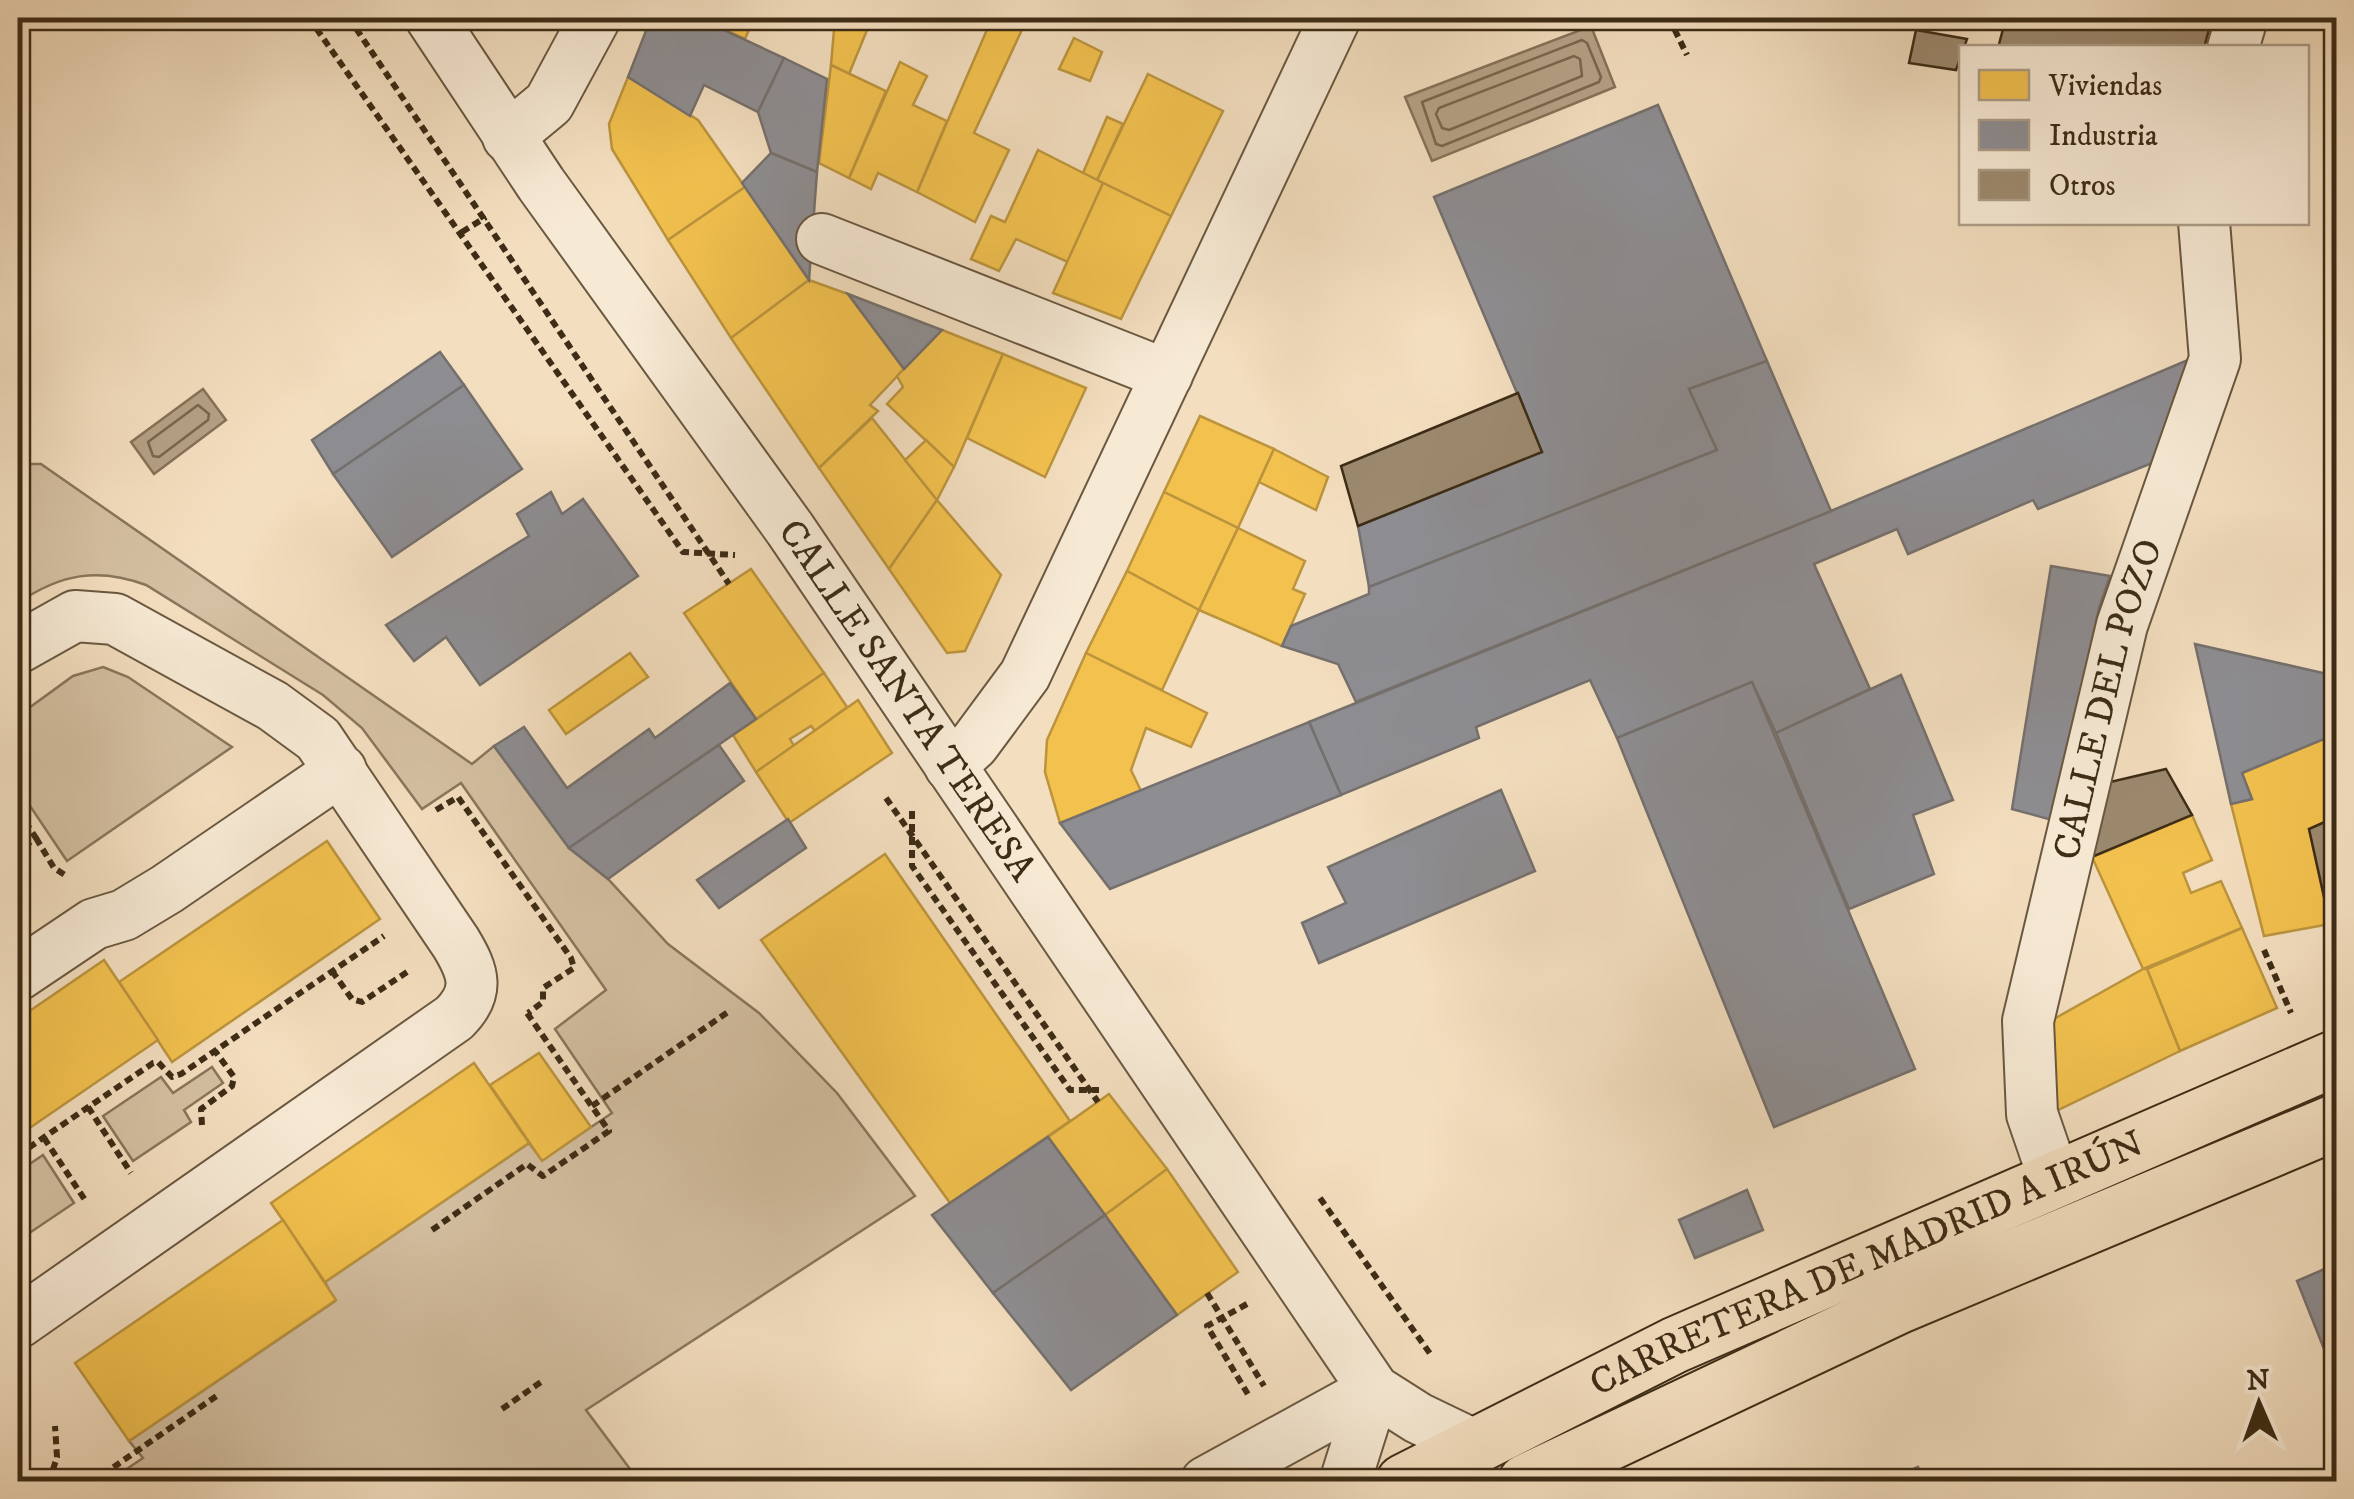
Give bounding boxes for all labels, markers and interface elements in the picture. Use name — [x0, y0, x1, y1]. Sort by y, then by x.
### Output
legend — [1959, 45, 2309, 225]
text: Viviendas — [2048, 68, 2162, 105]
text: Industria — [2049, 118, 2158, 155]
text: Otros — [2049, 168, 2116, 205]
street label: CALLE SANTA TERESA — [767, 511, 1047, 891]
street label: CALLE DEL POZO — [2043, 533, 2174, 865]
street label: CARRETERA DE MADRID A IRÚN — [1582, 1120, 2151, 1408]
north arrow — [2209, 1354, 2309, 1454]
text: N — [2246, 1363, 2270, 1398]

